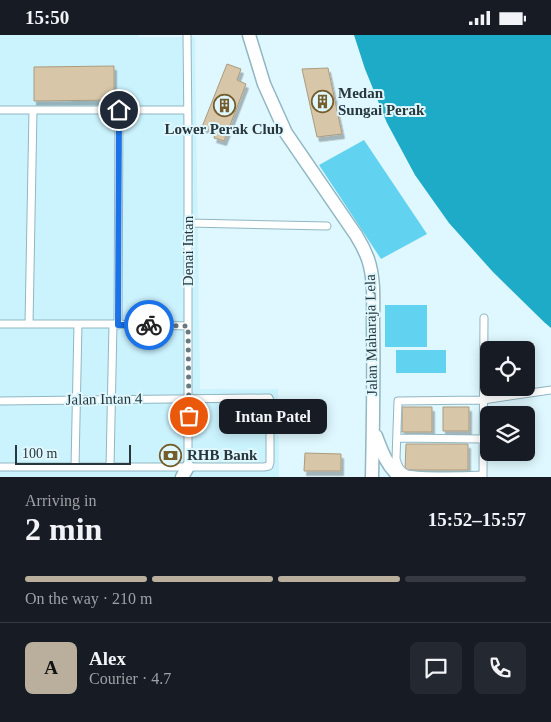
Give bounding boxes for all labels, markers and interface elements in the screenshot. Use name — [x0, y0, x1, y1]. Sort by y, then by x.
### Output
text: 15:50 — [25, 7, 69, 28]
place label: Medan Sungai Perak — [338, 85, 425, 118]
pin — [98, 89, 140, 131]
building icon: Medan Sungai Perak — [310, 90, 334, 114]
building icon: Lower Perak Club — [212, 94, 236, 118]
icon: home — [105, 96, 133, 124]
place label: Lower Perak Club — [165, 121, 283, 137]
street label: Denai Intan — [180, 215, 196, 286]
street label: Jalan Maharaja Lela — [362, 274, 380, 396]
courier — [124, 300, 174, 350]
icon: bike — [135, 311, 163, 339]
map controls — [480, 341, 535, 461]
button: locate — [480, 341, 535, 396]
street label: Jalan Intan 4 — [66, 390, 143, 408]
pin — [168, 395, 210, 437]
callout: Intan Patel — [219, 399, 326, 433]
icon: bag — [175, 402, 203, 430]
button: layers — [480, 406, 535, 461]
text: Intan Patel — [235, 408, 311, 425]
scale bar — [15, 442, 131, 465]
bank icon: RHB Bank — [159, 443, 183, 467]
text: 100 m — [22, 446, 57, 461]
place label: RHB Bank — [187, 447, 258, 463]
text: Arriving in — [25, 492, 97, 509]
text: 15:52–15:57 — [428, 509, 526, 530]
text: 2 min — [25, 511, 102, 547]
text: On the way · 210 m — [25, 590, 153, 607]
button: chat — [410, 642, 462, 694]
button: phone — [474, 642, 526, 694]
text: Alex — [89, 648, 126, 669]
text: A — [44, 657, 58, 678]
text: Courier · 4.7 — [89, 670, 171, 687]

